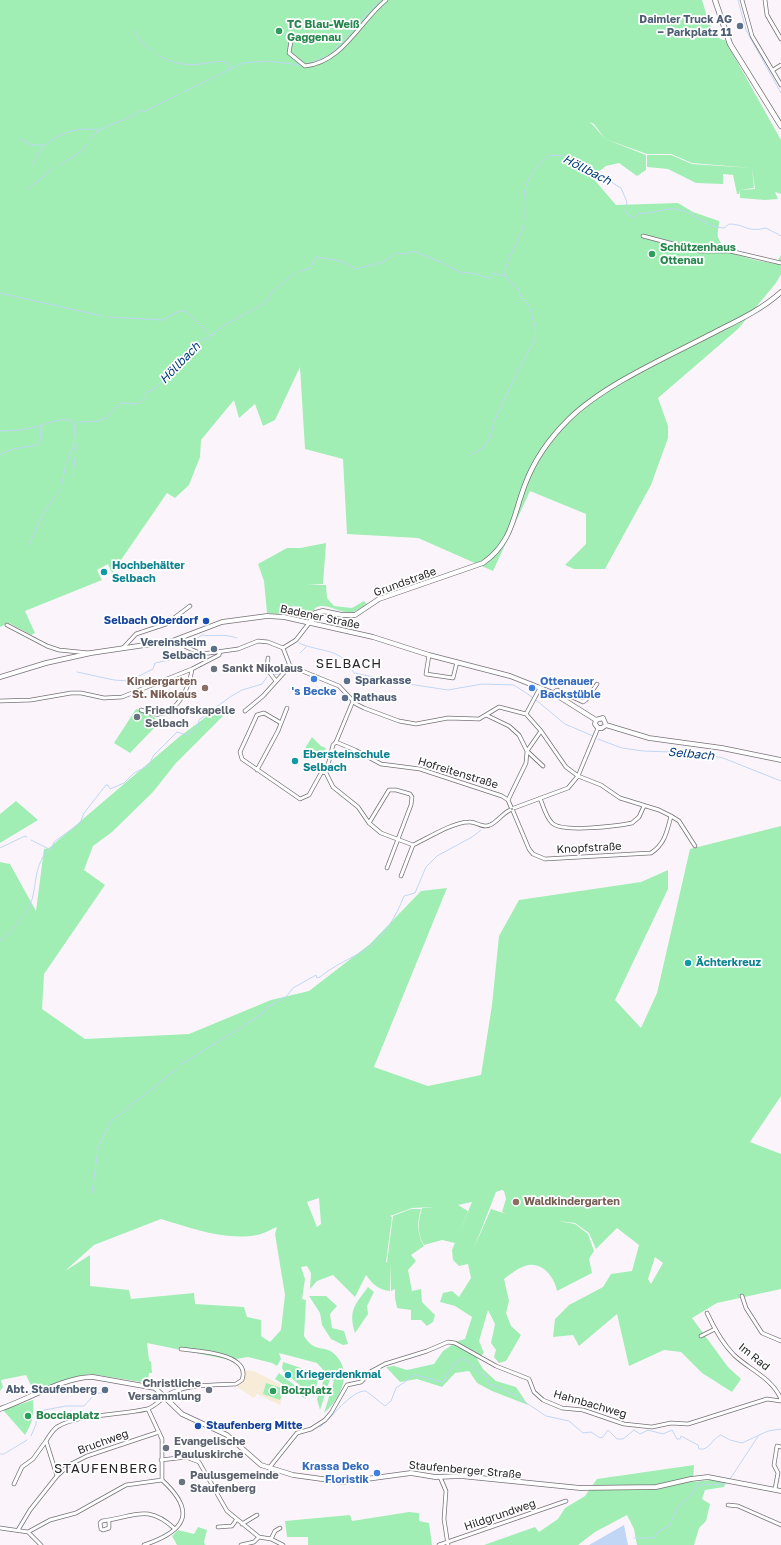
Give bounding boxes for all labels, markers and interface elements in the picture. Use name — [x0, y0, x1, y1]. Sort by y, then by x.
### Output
place label: Daimler Truck AG − Parkplatz 11 — [639, 13, 732, 39]
place label: TC Blau-Weiß Gaggenau — [287, 18, 360, 44]
marker: Daimler Truck AG − Parkplatz 11 — [735, 21, 745, 31]
marker: TC Blau-Weiß Gaggenau — [274, 26, 284, 36]
water label: Höllbach — [561, 152, 613, 188]
place label: Schützenhaus Ottenau — [660, 241, 736, 267]
marker: Schützenhaus Ottenau — [647, 249, 657, 259]
water label: Höllbach — [157, 339, 203, 387]
place label: Hochbehälter Selbach — [112, 559, 185, 585]
street label: Grundstraße — [372, 565, 438, 599]
marker: Hochbehälter Selbach — [99, 567, 109, 577]
street label: Badener Straße — [279, 602, 361, 632]
place label: Selbach Oberdorf — [104, 614, 198, 628]
marker: Selbach Oberdorf — [201, 616, 211, 626]
place label: Vereinsheim Selbach — [140, 636, 206, 662]
marker: Vereinsheim Selbach — [209, 644, 219, 654]
district label: SELBACH — [316, 656, 382, 672]
place label: Sankt Nikolaus — [222, 662, 303, 676]
marker: Sankt Nikolaus — [209, 664, 219, 674]
marker: 's Becke — [309, 674, 319, 684]
place label: Sparkasse — [355, 674, 411, 688]
place label: Kindergarten St. Nikolaus — [127, 675, 197, 701]
place label: Ottenauer Backstüble — [540, 675, 601, 701]
marker: Sparkasse — [342, 676, 352, 686]
marker: Kindergarten St. Nikolaus — [200, 683, 210, 693]
marker: Ottenauer Backstüble — [527, 683, 537, 693]
place label: 's Becke — [292, 685, 336, 699]
place label: Rathaus — [353, 691, 397, 705]
marker: Rathaus — [340, 693, 350, 703]
place label: Friedhofskapelle Selbach — [145, 704, 235, 730]
marker: Friedhofskapelle Selbach — [132, 712, 142, 722]
water label: Selbach — [667, 745, 715, 763]
place label: Ebersteinschule Selbach — [303, 748, 390, 774]
street label: Hofreitenstraße — [416, 755, 500, 791]
marker: Ebersteinschule Selbach — [290, 756, 300, 766]
street label: Knopfstraße — [556, 840, 622, 856]
place label: Ächterkreuz — [696, 956, 761, 970]
marker: Ächterkreuz — [683, 958, 693, 968]
place label: Waldkindergarten — [524, 1195, 620, 1209]
marker: Waldkindergarten — [511, 1197, 521, 1207]
street label: Im Rad — [736, 1340, 772, 1374]
place label: Kriegerdenkmal — [296, 1368, 381, 1382]
marker: Kriegerdenkmal — [283, 1370, 293, 1380]
place label: Christliche Versammlung — [128, 1377, 201, 1403]
place label: Abt. Staufenberg — [6, 1383, 97, 1397]
place label: Bolzplatz — [281, 1384, 332, 1398]
marker: Abt. Staufenberg — [100, 1385, 110, 1395]
marker: Christliche Versammlung — [204, 1385, 214, 1395]
marker: Bolzplatz — [268, 1386, 278, 1396]
street label: Hahnbachweg — [552, 1387, 628, 1421]
place label: Bocciaplatz — [36, 1409, 99, 1423]
marker: Bocciaplatz — [23, 1411, 33, 1421]
place label: Staufenberg Mitte — [206, 1419, 303, 1433]
marker: Staufenberg Mitte — [193, 1421, 203, 1431]
street label: Bruchweg — [76, 1427, 130, 1457]
place label: Evangelische Pauluskirche — [174, 1435, 246, 1461]
marker: Evangelische Pauluskirche — [161, 1443, 171, 1453]
street label: Staufenberger Straße — [408, 1458, 522, 1482]
place label: Krassa Deko Floristik — [302, 1460, 369, 1486]
district label: STAUFENBERG — [54, 1461, 158, 1477]
marker: Krassa Deko Floristik — [372, 1468, 382, 1478]
place label: Paulusgemeinde Staufenberg — [190, 1469, 279, 1495]
marker: Paulusgemeinde Staufenberg — [177, 1477, 187, 1487]
street label: Hildgrundweg — [463, 1497, 537, 1533]

